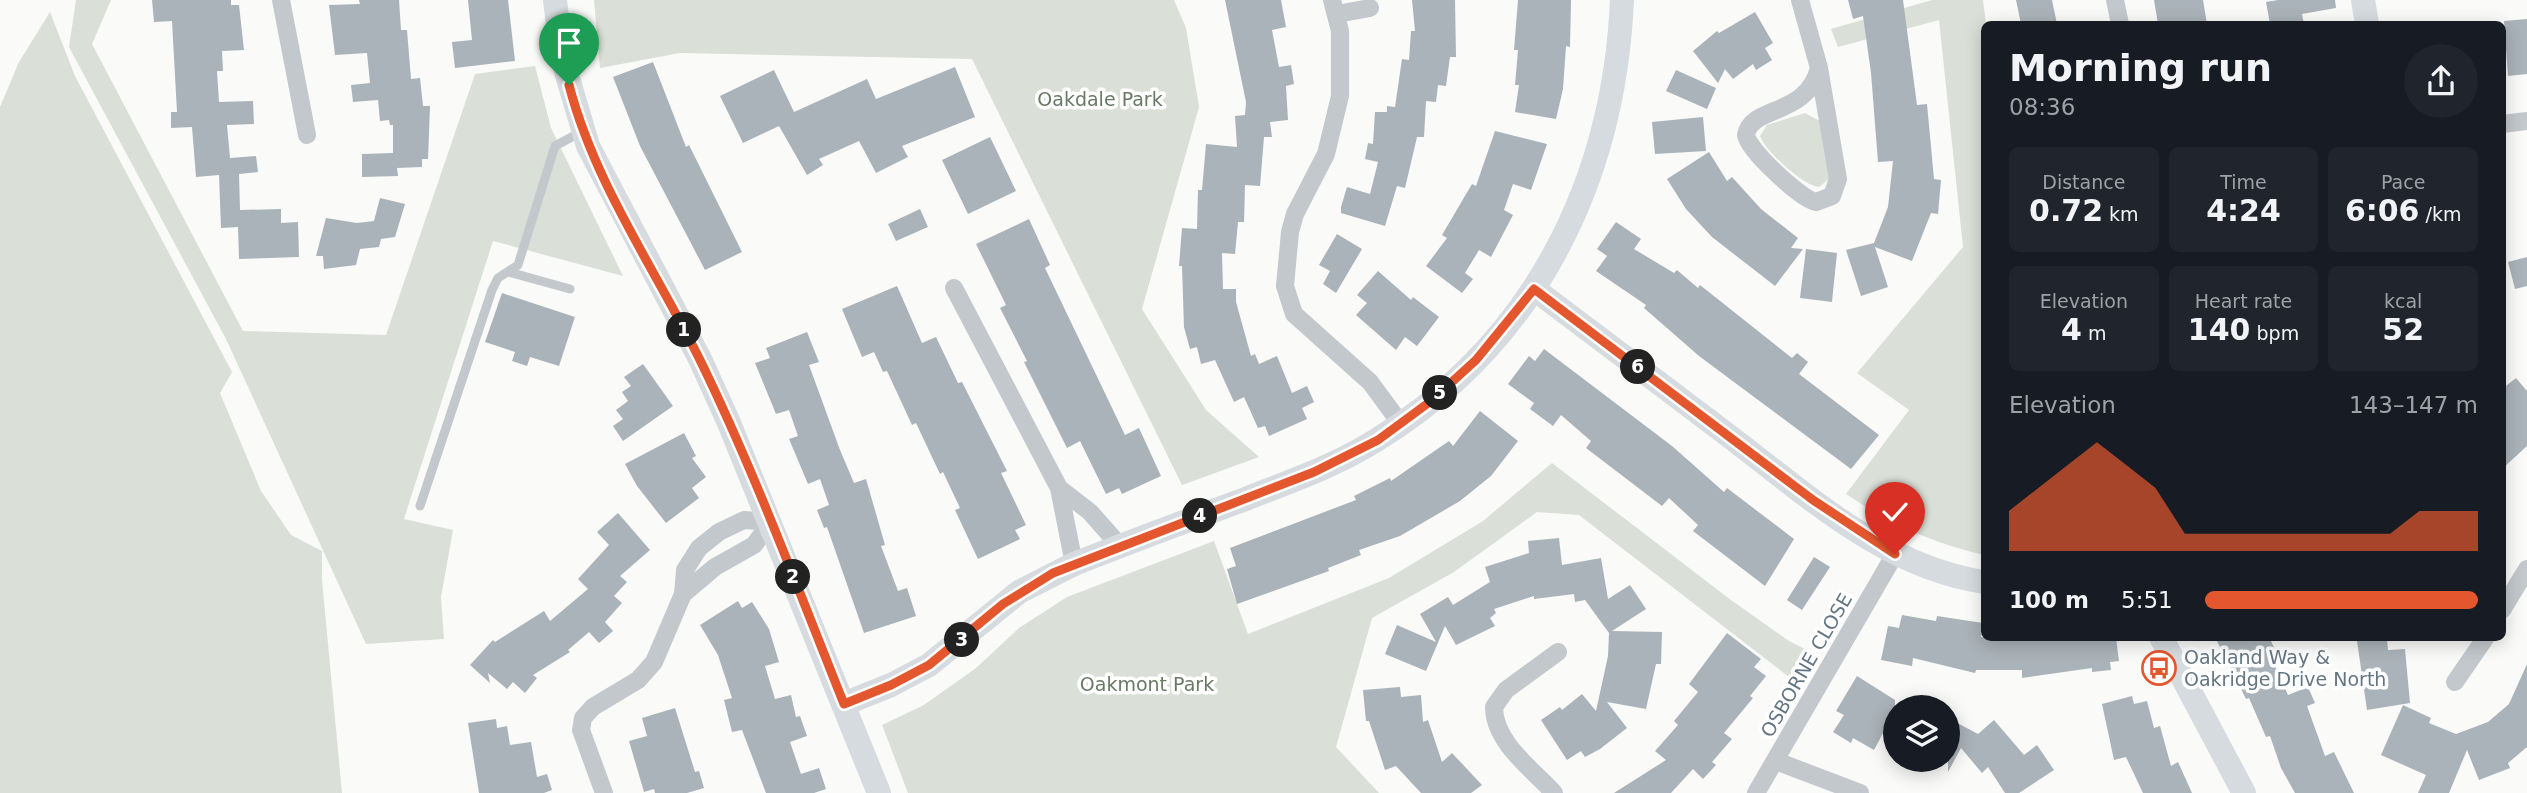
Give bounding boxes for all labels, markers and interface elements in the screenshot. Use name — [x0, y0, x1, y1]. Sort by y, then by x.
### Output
pin — [539, 13, 599, 85]
icon: arrive — [550, 24, 588, 62]
button: share — [2404, 44, 2478, 118]
text: Morning run — [2009, 46, 2272, 90]
park label: Oakdale Park — [1037, 88, 1163, 110]
text: 08:36 — [2009, 94, 2075, 120]
text: Distance — [2042, 171, 2125, 193]
text: Time — [2220, 171, 2267, 193]
text: Pace — [2381, 171, 2425, 193]
text: 0.72 — [2029, 193, 2103, 228]
text: 4:24 — [2206, 193, 2281, 228]
text: 6:06 — [2345, 193, 2420, 228]
text: km — [2103, 203, 2139, 225]
text: /km — [2420, 203, 2461, 225]
text: Elevation — [2040, 290, 2128, 312]
text: Heart rate — [2195, 290, 2292, 312]
text: kcal — [2384, 290, 2422, 312]
pin: 1 — [666, 312, 702, 348]
text: 4 — [2061, 312, 2082, 347]
text: 140 — [2188, 312, 2250, 347]
text: 52 — [2382, 312, 2424, 347]
text: 1 — [677, 318, 690, 340]
text: m — [2082, 322, 2107, 344]
text: bpm — [2250, 322, 2299, 344]
pin: 6 — [1620, 350, 1656, 384]
text: 6 — [1631, 355, 1644, 377]
pin: 5 — [1422, 376, 1458, 410]
text: 5 — [1433, 381, 1446, 403]
text: Elevation — [2009, 392, 2116, 418]
text: 143–147 m — [2349, 392, 2478, 418]
pin — [1865, 482, 1925, 554]
icon: check — [1876, 493, 1914, 531]
pin: 4 — [1182, 498, 1218, 534]
text: 4 — [1193, 504, 1206, 526]
pin: 2 — [776, 560, 810, 594]
text: 2 — [786, 565, 799, 587]
text: 100 m — [2009, 587, 2089, 613]
text: 5:51 — [2121, 587, 2173, 613]
street label: OSBORNE CLOSE — [1756, 589, 1856, 741]
pin: 3 — [944, 622, 979, 658]
text: 3 — [955, 628, 968, 650]
place label: Oakland Way & Oakridge Drive North — [2184, 646, 2386, 690]
bus stop icon: Oakland Way & Oakridge Drive North — [2140, 649, 2178, 687]
park label: Oakmont Park — [1080, 673, 1214, 695]
map controls — [1883, 695, 1960, 772]
button: layers — [1883, 695, 1960, 772]

